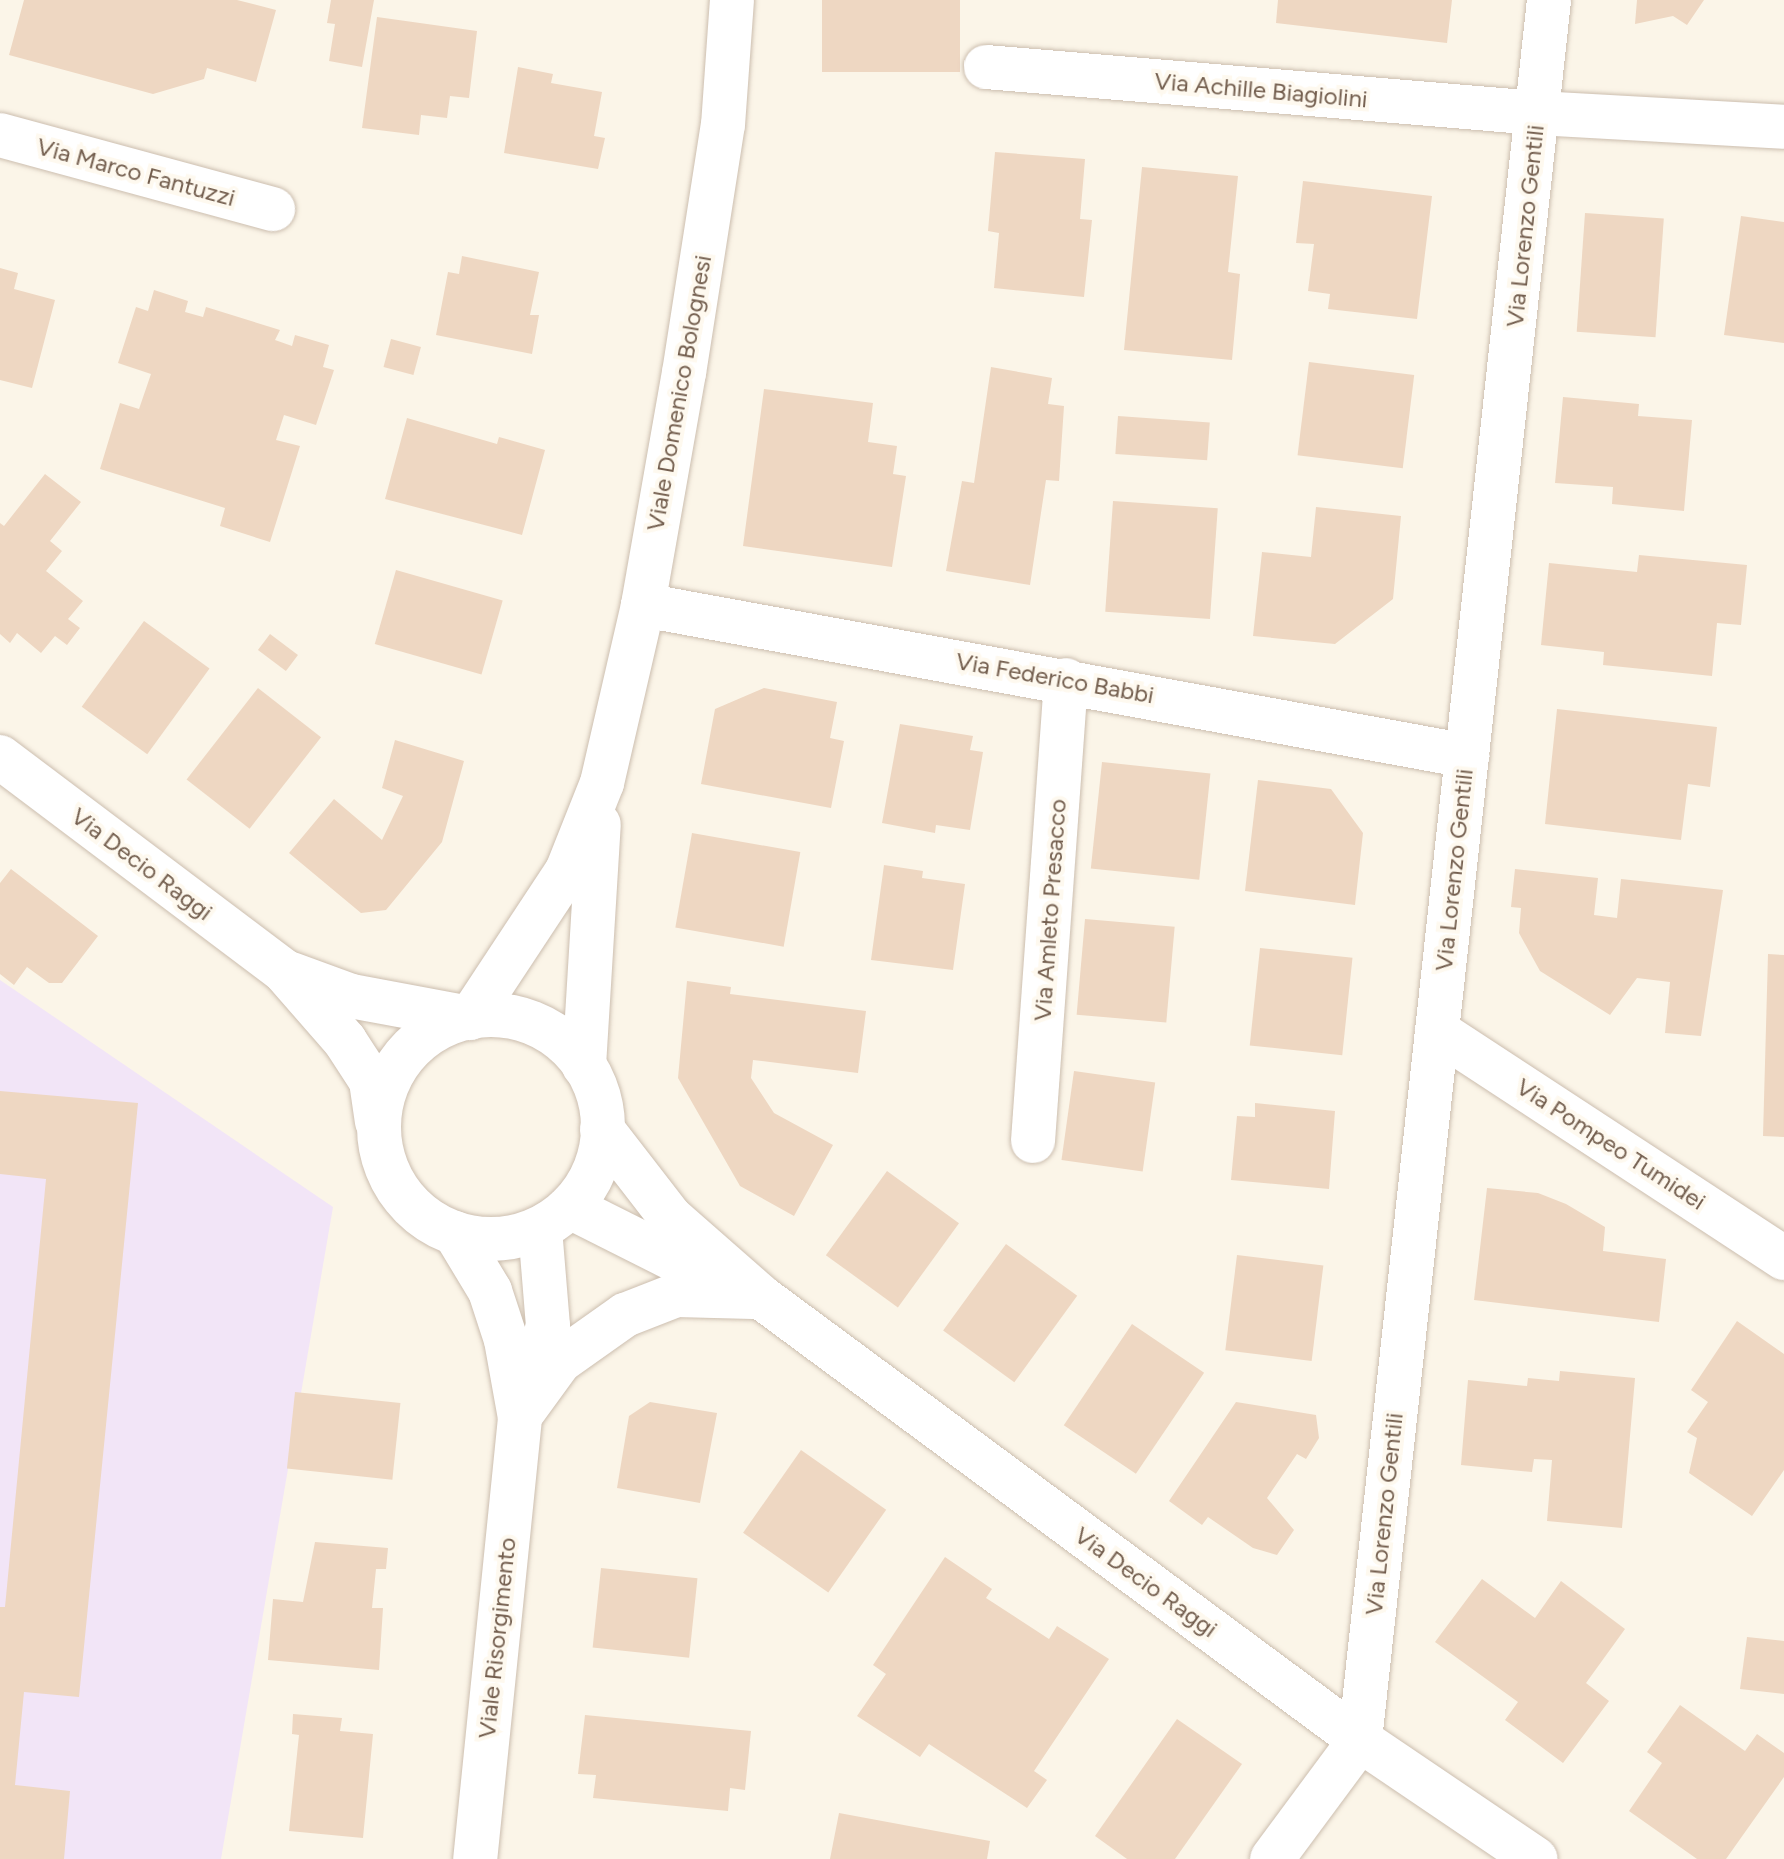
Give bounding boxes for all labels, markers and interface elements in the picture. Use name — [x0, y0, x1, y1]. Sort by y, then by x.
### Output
street label: Via Achille Biagiolini — [1153, 66, 1369, 114]
street label: Via Lorenzo Gentili — [1500, 123, 1550, 329]
street label: Via Marco Fantuzzi — [34, 132, 238, 212]
street label: Viale Domenico Bolognesi — [641, 253, 717, 533]
street label: Via Federico Babbi — [954, 646, 1156, 710]
street label: Via Lorenzo Gentili — [1429, 767, 1479, 973]
street label: Via Amleto Presacco — [1028, 798, 1072, 1022]
street label: Via Decio Raggi — [66, 802, 218, 926]
street label: Via Pompeo Tumidei — [1511, 1072, 1711, 1216]
street label: Via Lorenzo Gentili — [1359, 1411, 1409, 1617]
street label: Via Decio Raggi — [1069, 1521, 1223, 1643]
street label: Viale Risorgimento — [472, 1536, 522, 1740]

